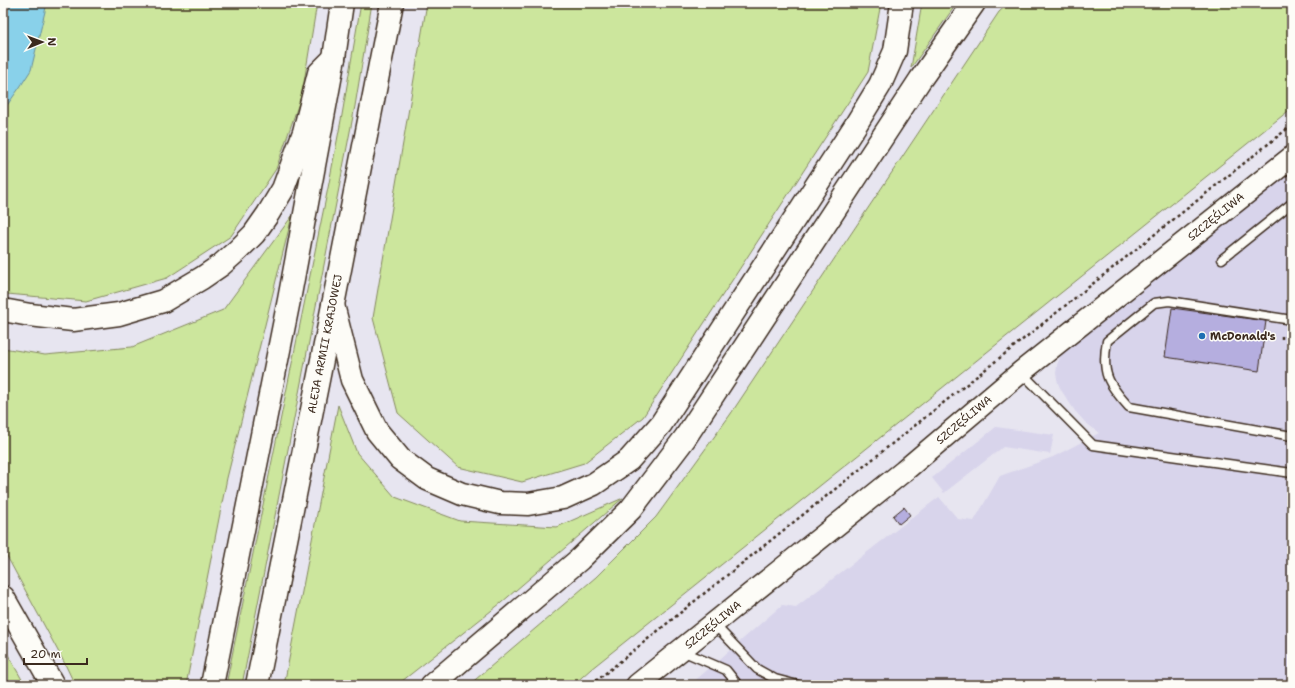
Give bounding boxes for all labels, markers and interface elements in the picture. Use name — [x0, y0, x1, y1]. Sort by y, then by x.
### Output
north arrow — [22, 22, 62, 62]
text: N — [44, 37, 59, 47]
street label: SZCZĘŚLIWA — [1184, 189, 1247, 244]
street label: ALEJA ARMII KRAJOWEJ — [304, 273, 346, 415]
place label: McDonald's — [1210, 329, 1276, 344]
marker: McDonald's — [1197, 331, 1207, 341]
street label: SZCZĘŚLIWA — [932, 391, 995, 448]
street label: SZCZĘŚLIWA — [681, 597, 744, 652]
scale bar — [24, 640, 87, 666]
text: 20 m — [30, 646, 61, 662]

